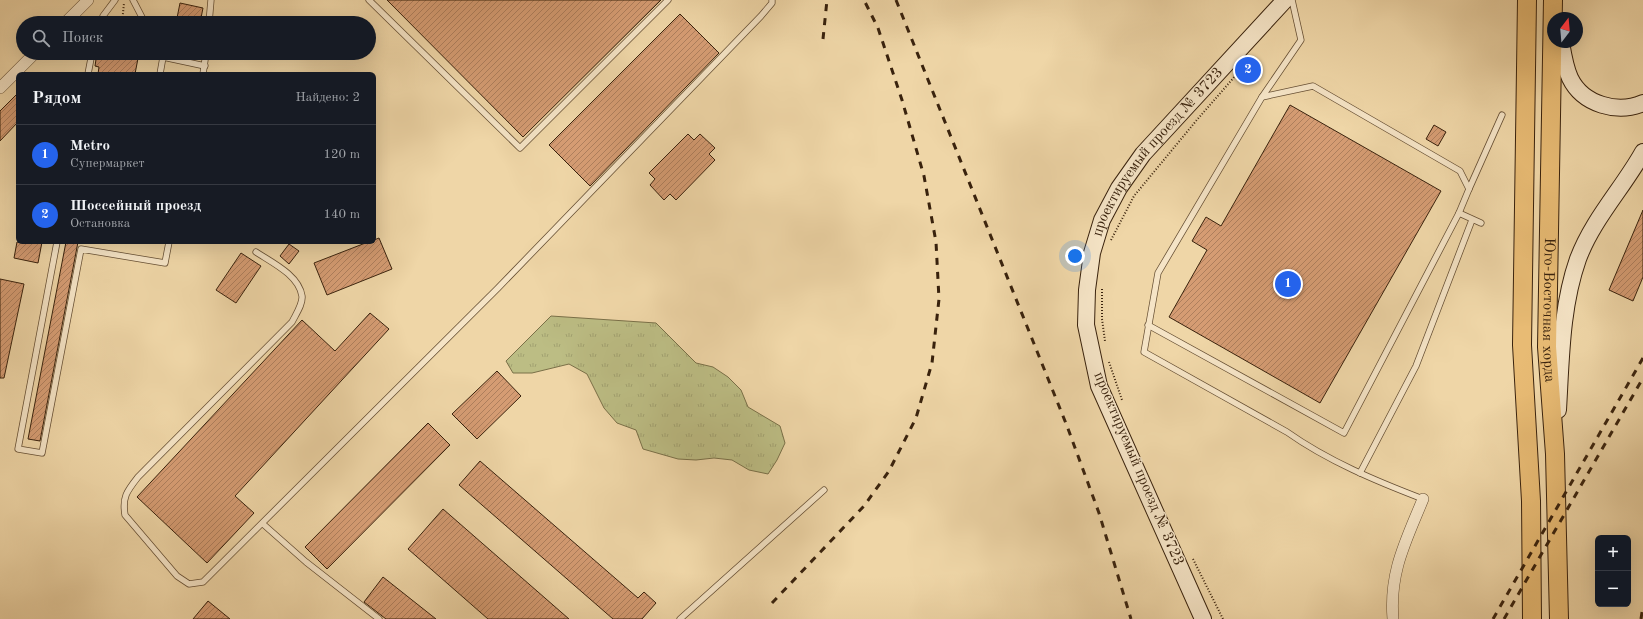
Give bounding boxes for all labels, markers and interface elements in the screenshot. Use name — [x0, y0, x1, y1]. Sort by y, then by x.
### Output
north arrow — [1547, 12, 1583, 48]
search box — [16, 16, 376, 60]
icon: search — [30, 27, 52, 49]
text: Поиск — [62, 31, 103, 46]
pin: 2 — [1235, 55, 1261, 85]
street label: проектируемый проезд № 3723 — [1090, 65, 1226, 238]
text: Рядом — [32, 90, 81, 107]
text: Найдено: 2 — [296, 91, 360, 104]
text: Metro — [70, 139, 110, 154]
text: 1 — [41, 148, 49, 161]
text: 120 m — [323, 148, 360, 161]
text: Супермаркет — [70, 157, 145, 170]
text: Шоссейный проезд — [70, 199, 201, 214]
text: 2 — [41, 208, 49, 221]
text: 140 m — [323, 208, 360, 221]
text: Остановка — [70, 217, 130, 230]
street label: Юго-Восточная хорда — [1539, 237, 1557, 383]
your location — [1065, 246, 1085, 266]
pin: 1 — [1275, 269, 1301, 299]
street label: проектируемый проезд № 3723 — [1090, 370, 1186, 568]
map controls — [1595, 535, 1631, 607]
button: + — [1595, 535, 1631, 571]
button: − — [1595, 571, 1631, 607]

